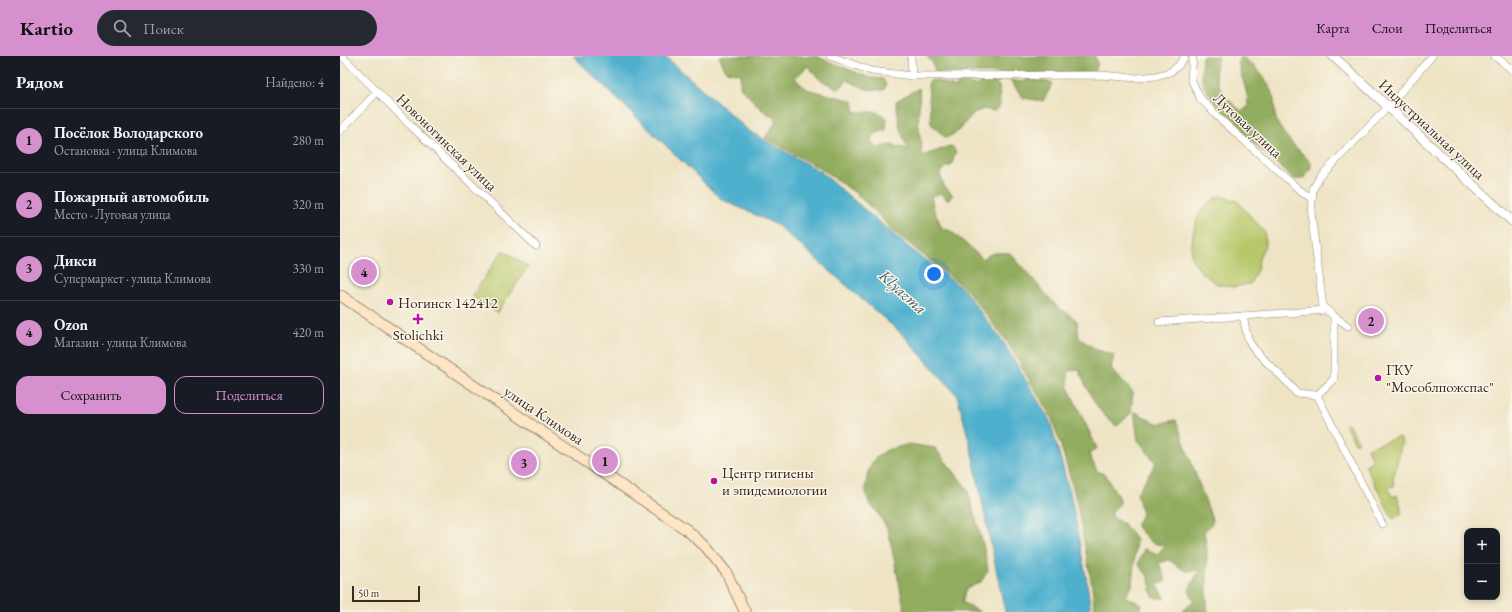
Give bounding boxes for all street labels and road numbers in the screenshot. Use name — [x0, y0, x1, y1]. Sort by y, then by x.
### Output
street label: Индустриальная улица — [1375, 75, 1489, 183]
street label: Луговая улица — [1210, 88, 1286, 162]
street label: Новоногинская улица — [392, 89, 502, 195]
street label: улица Климова — [500, 381, 588, 449]

